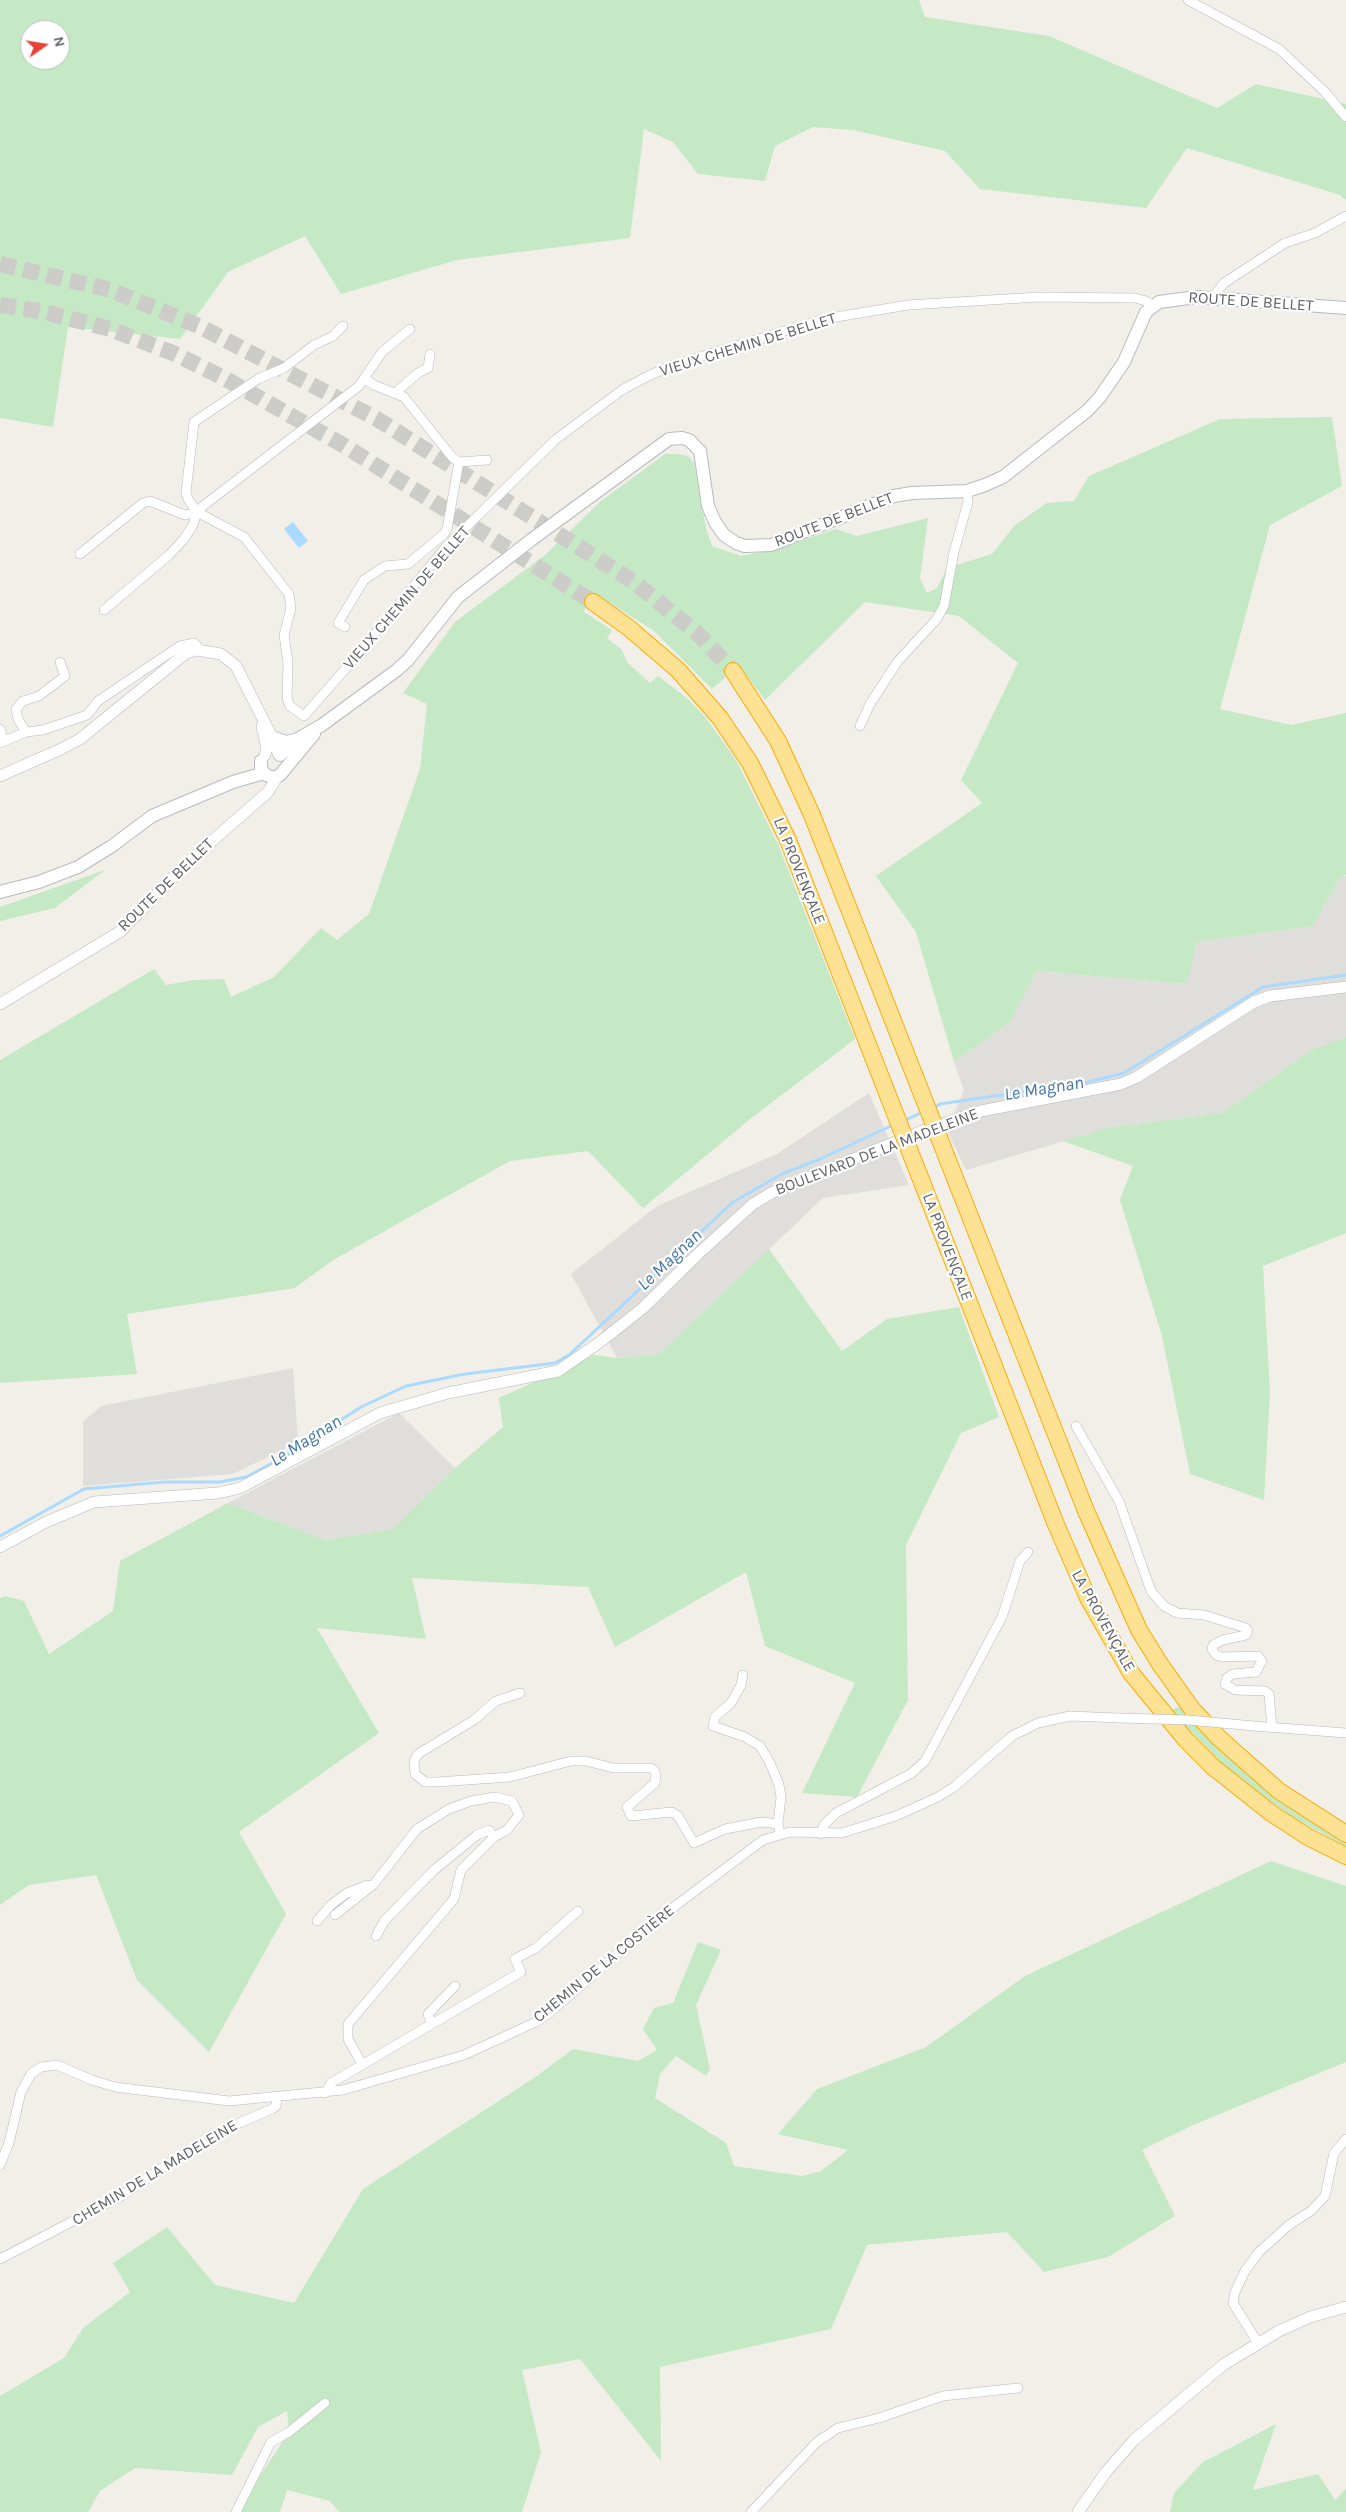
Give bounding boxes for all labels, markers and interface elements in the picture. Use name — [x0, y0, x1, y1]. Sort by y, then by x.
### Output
north arrow — [20, 20, 70, 70]
text: N — [50, 35, 69, 49]
street label: ROUTE DE BELLET — [1188, 288, 1314, 316]
street label: VIEUX CHEMIN DE BELLET — [657, 309, 839, 381]
street label: ROUTE DE BELLET — [772, 489, 896, 551]
street label: VIEUX CHEMIN DE BELLET — [340, 522, 474, 674]
street label: LA PROVENÇALE — [769, 815, 829, 927]
street label: ROUTE DE BELLET — [114, 834, 218, 936]
water label: Le Magnan — [1003, 1072, 1085, 1106]
street label: BOULEVARD DE LA MADELEINE — [773, 1104, 981, 1200]
street label: LA PROVENÇALE — [918, 1190, 976, 1304]
water label: Le Magnan — [633, 1225, 707, 1295]
water label: Le Magnan — [266, 1411, 346, 1471]
street label: LA PROVENÇALE — [1067, 1567, 1139, 1675]
street label: CHEMIN DE LA COSTIÈRE — [530, 1901, 678, 2027]
street label: CHEMIN DE LA MADELEINE — [69, 2116, 241, 2230]

